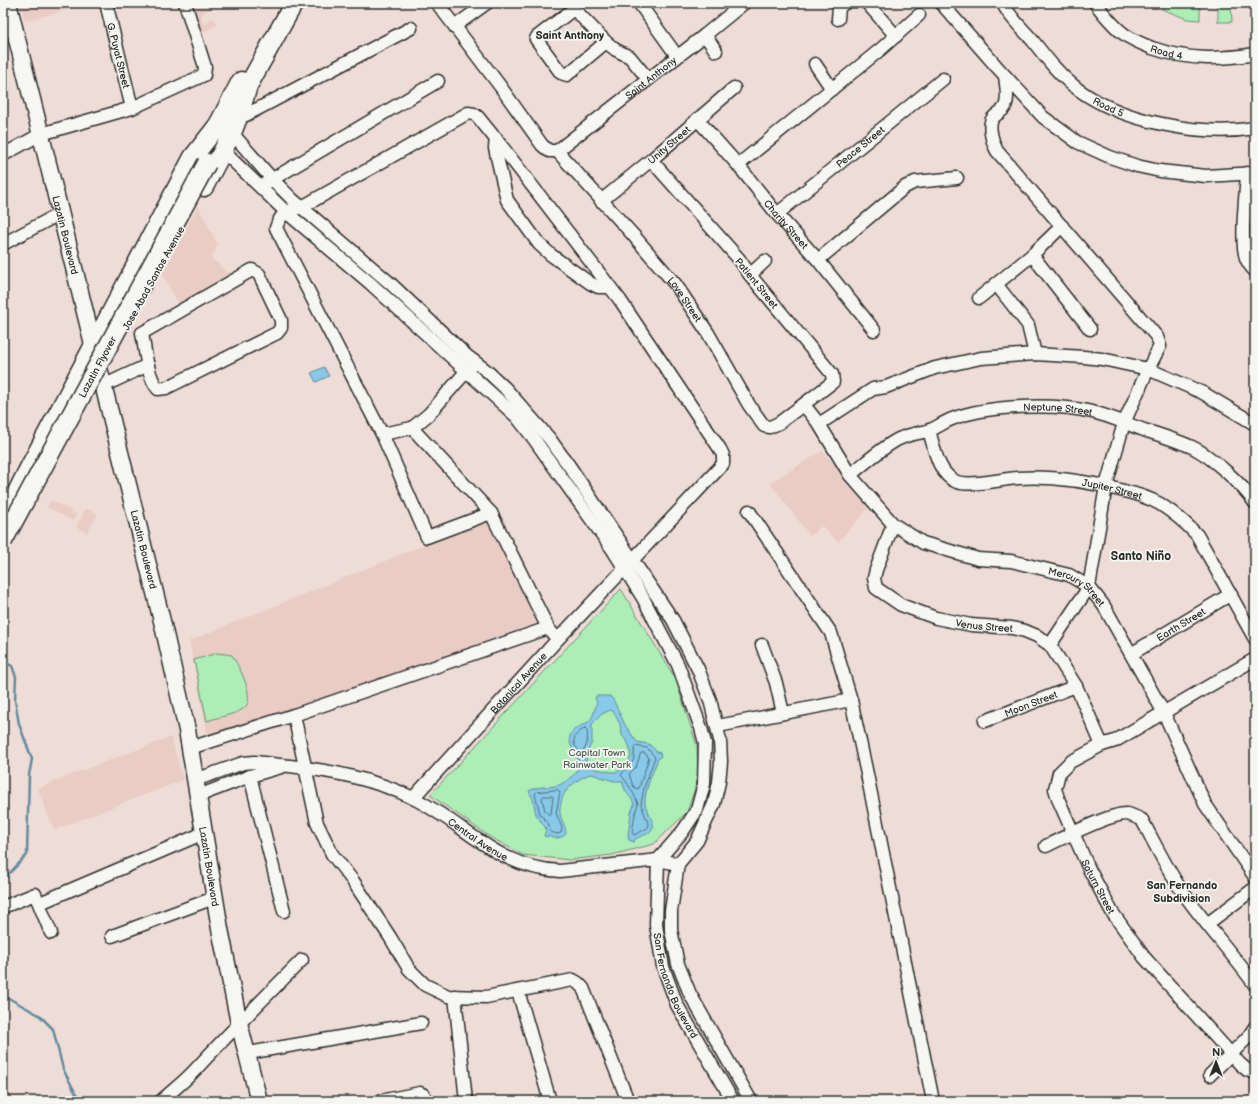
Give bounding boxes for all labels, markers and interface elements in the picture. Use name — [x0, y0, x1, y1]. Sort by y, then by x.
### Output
street label: G. Puyat Street — [104, 22, 132, 90]
district label: Saint Anthony — [536, 29, 604, 42]
street label: Road 4 — [1149, 43, 1184, 63]
street label: Saint Anthony — [623, 54, 680, 102]
street label: Road 5 — [1091, 95, 1126, 120]
street label: Unity Street — [646, 124, 693, 167]
street label: Peace Street — [834, 124, 887, 170]
street label: Lazatin Boulevard — [49, 194, 80, 276]
street label: Charity Street — [761, 198, 810, 252]
street label: Jose Abad Santos Avenue — [120, 224, 187, 333]
street label: Patient Street — [732, 256, 780, 311]
street label: Love Street — [665, 275, 704, 324]
street label: Lazatin Flyover — [77, 334, 119, 400]
street label: Neptune Street — [1023, 402, 1093, 419]
street label: Jupiter Street — [1081, 477, 1143, 503]
street label: Lazatin Boulevard — [128, 509, 159, 590]
district label: Santo Niño — [1111, 549, 1171, 564]
street label: Mercury Street — [1047, 565, 1107, 609]
street label: Earth Street — [1155, 606, 1208, 644]
street label: Venus Street — [954, 617, 1013, 635]
street label: Botanical Avenue — [488, 650, 550, 716]
street label: Moon Street — [1003, 689, 1059, 720]
park label: Capital Town Rainwater Park — [563, 747, 631, 771]
street label: Central Avenue — [445, 816, 510, 864]
street label: Lazatin Boulevard — [196, 826, 221, 908]
street label: Saturn Street — [1079, 858, 1117, 916]
district label: San Fernando Subdivision — [1147, 879, 1217, 905]
street label: San Fernando Boulevard — [650, 932, 700, 1041]
north arrow — [1196, 1042, 1236, 1082]
text: N — [1212, 1046, 1220, 1059]

